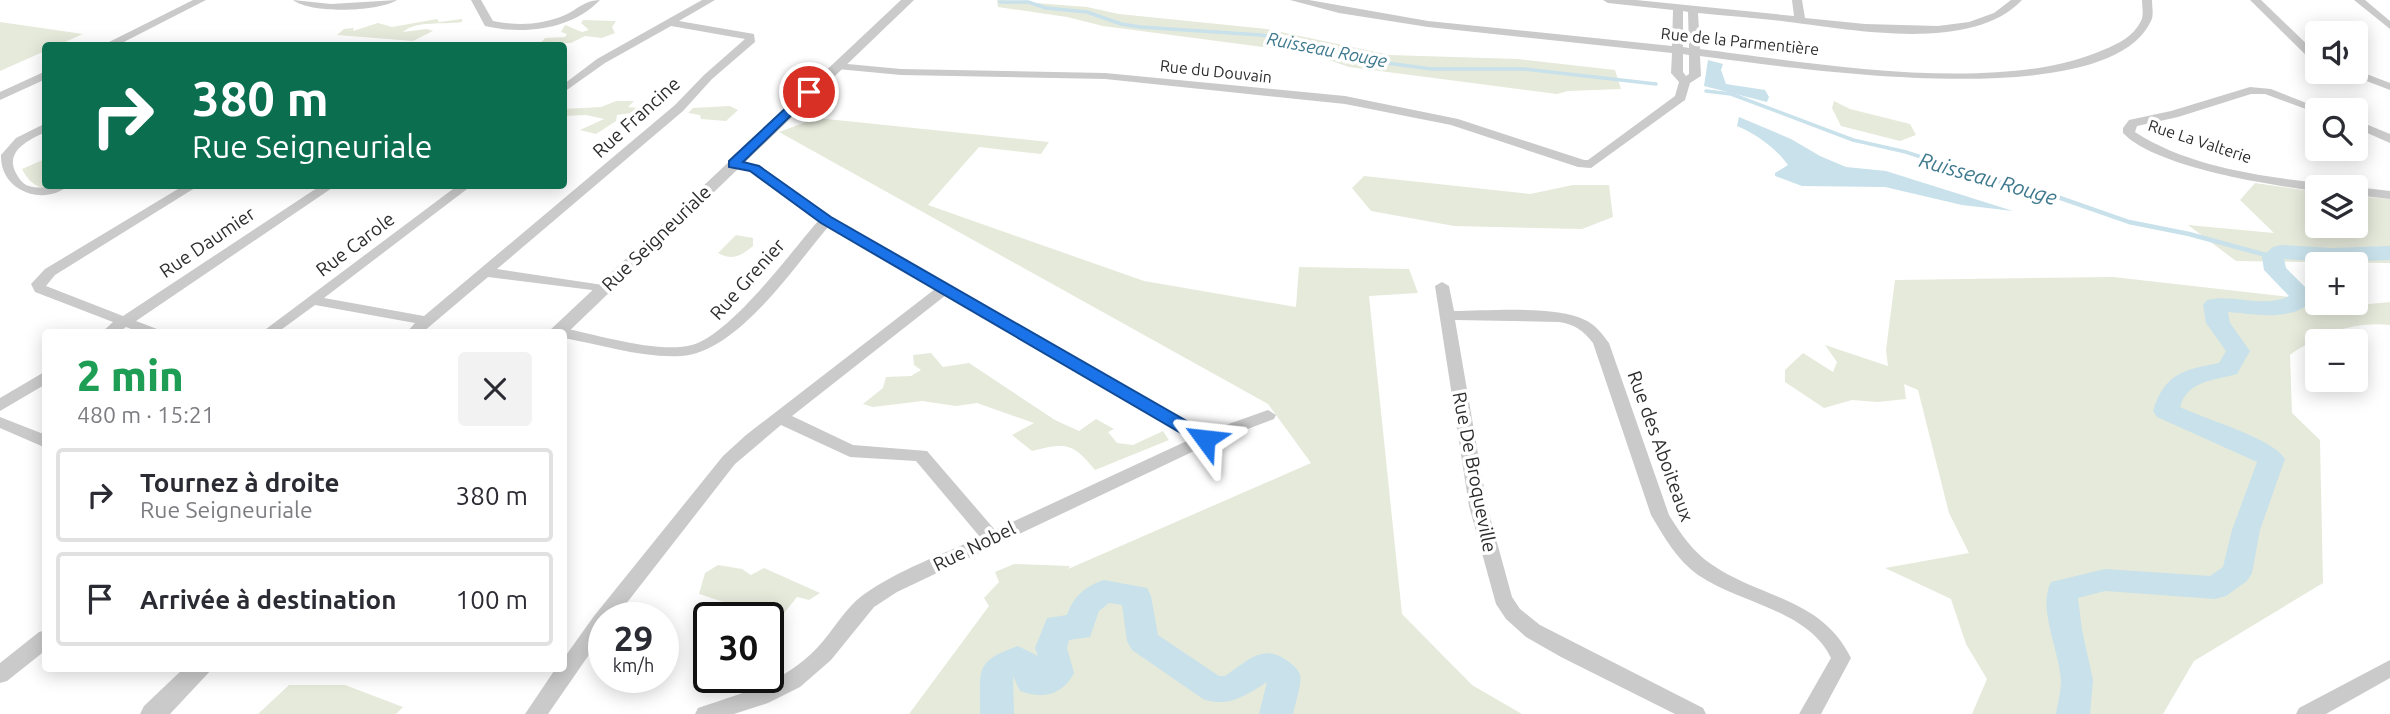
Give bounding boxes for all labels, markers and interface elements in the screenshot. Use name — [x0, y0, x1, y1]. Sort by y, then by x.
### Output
map controls — [2305, 21, 2368, 392]
button: sound — [2305, 21, 2368, 84]
street label: Rue de la Parmentière — [1660, 24, 1820, 58]
water label: Ruisseau Rouge — [1265, 28, 1389, 70]
street label: Rue du Douvain — [1159, 56, 1273, 86]
pin — [779, 62, 839, 122]
icon: right — [77, 70, 168, 161]
text: 380 m — [192, 70, 329, 125]
street label: Rue Francine — [588, 72, 684, 162]
icon: arrive — [790, 73, 828, 111]
button: search — [2305, 98, 2368, 161]
street label: Rue La Valterie — [2146, 116, 2254, 166]
text: Rue Seigneuriale — [192, 128, 432, 164]
water label: Ruisseau Rouge — [1917, 147, 2060, 209]
button: layers — [2305, 175, 2368, 238]
street label: Rue Seigneuriale — [597, 181, 715, 295]
street label: Rue Daumier — [155, 202, 259, 282]
street label: Rue Carole — [311, 207, 399, 281]
street label: Rue Grenier — [705, 234, 789, 324]
button: + — [2305, 252, 2368, 315]
button: − — [2305, 329, 2368, 392]
text: 2 min — [77, 352, 184, 399]
button: close — [458, 352, 532, 426]
street label: Rue des Aboiteaux — [1623, 368, 1699, 525]
street label: Rue De Broqueville — [1449, 390, 1501, 554]
text: 480 m · 15:21 — [77, 402, 215, 427]
position arrow — [1168, 402, 1242, 476]
text: Tournez à droite — [140, 468, 339, 497]
icon: right — [81, 476, 119, 514]
text: 380 m — [456, 481, 528, 510]
text: Rue Seigneuriale — [140, 497, 313, 522]
street label: Rue Nobel — [929, 517, 1019, 575]
icon: arrive — [81, 580, 119, 618]
text: Arrivée à destination — [140, 585, 396, 614]
text: 100 m — [456, 585, 528, 614]
speed limit sign: 30 — [693, 602, 784, 693]
text: 29 — [614, 618, 653, 658]
text: km/h — [613, 655, 654, 675]

